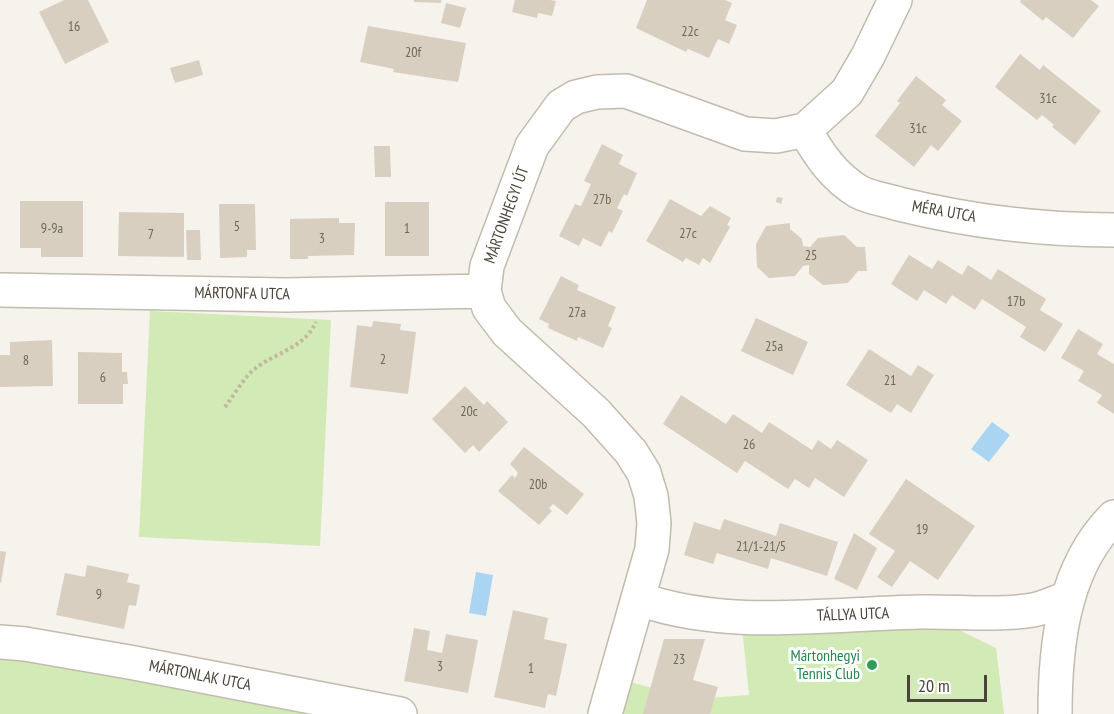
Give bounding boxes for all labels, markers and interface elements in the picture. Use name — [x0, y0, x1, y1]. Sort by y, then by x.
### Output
house number: 16 — [68, 19, 80, 35]
house number: 22c — [681, 24, 699, 40]
house number: 20f — [405, 45, 421, 61]
house number: 31c — [1039, 91, 1057, 107]
house number: 31c — [909, 121, 927, 137]
street label: MÁRTONHEGYI ÚT — [481, 164, 533, 266]
house number: 27b — [593, 192, 611, 208]
street label: MÉRA UTCA — [910, 197, 978, 227]
house number: 5 — [234, 219, 240, 235]
house number: 9-9a — [41, 221, 63, 237]
house number: 1 — [404, 221, 410, 237]
house number: 27c — [679, 226, 697, 242]
house number: 7 — [148, 227, 154, 243]
house number: 3 — [319, 231, 325, 247]
house number: 25 — [805, 248, 817, 264]
street label: MÁRTONFA UTCA — [194, 284, 290, 304]
house number: 17b — [1007, 294, 1025, 310]
house number: 27a — [568, 305, 586, 321]
house number: 25a — [765, 339, 783, 355]
house number: 2 — [380, 352, 386, 368]
house number: 8 — [23, 353, 29, 369]
house number: 6 — [100, 370, 106, 386]
house number: 21 — [884, 373, 896, 389]
house number: 20c — [460, 404, 478, 420]
house number: 26 — [743, 437, 755, 453]
house number: 20b — [529, 477, 547, 493]
house number: 19 — [916, 522, 928, 538]
house number: 21/1-21/5 — [736, 539, 786, 555]
house number: 9 — [96, 587, 102, 603]
street label: TÁLLYA UTCA — [816, 604, 890, 626]
place label: Mártonhegyi Tennis Club — [791, 646, 860, 684]
house number: 23 — [673, 652, 685, 668]
street label: MÁRTONLAK UTCA — [147, 657, 253, 695]
marker: Mártonhegyi Tennis Club — [865, 658, 879, 672]
house number: 3 — [437, 659, 443, 675]
house number: 1 — [528, 661, 534, 677]
scale bar — [910, 663, 990, 701]
text: 20 m — [918, 674, 950, 697]

